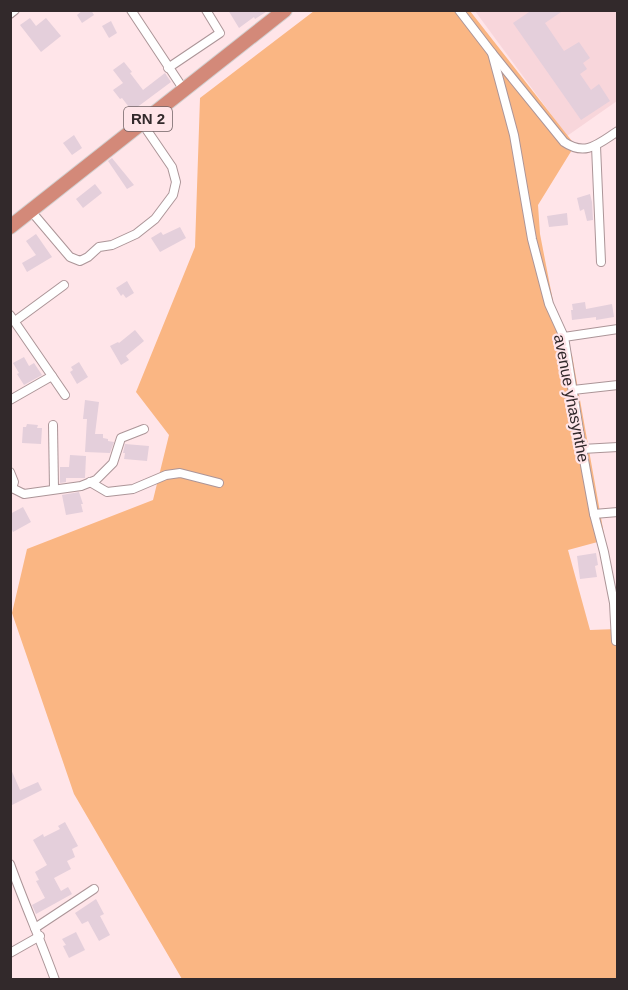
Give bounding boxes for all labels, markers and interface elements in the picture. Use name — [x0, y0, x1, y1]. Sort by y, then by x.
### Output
road number: RN 2 — [124, 107, 172, 131]
street label: avenue yhasynthe — [551, 333, 592, 464]

